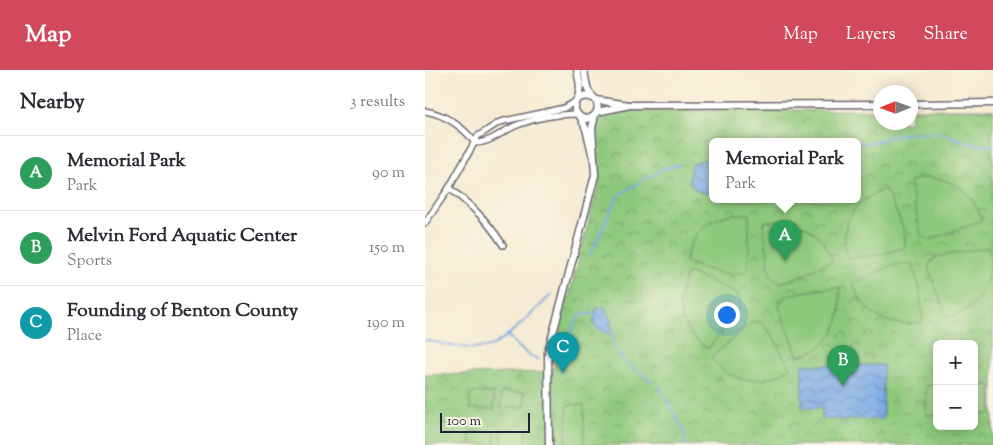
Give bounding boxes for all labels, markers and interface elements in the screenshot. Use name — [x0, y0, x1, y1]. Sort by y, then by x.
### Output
text: Map — [25, 18, 71, 52]
text: Map — [783, 22, 818, 48]
text: Layers — [846, 22, 896, 48]
text: Share — [924, 22, 968, 48]
north arrow — [873, 85, 918, 130]
text: Nearby — [20, 88, 85, 118]
text: 3 results — [350, 91, 405, 114]
popup — [709, 138, 861, 203]
text: Memorial Park — [726, 146, 844, 173]
text: Memorial Park — [67, 148, 186, 175]
text: A — [30, 162, 43, 185]
text: 90 m — [372, 162, 405, 185]
text: Park — [726, 173, 756, 196]
text: Park — [67, 175, 98, 198]
pin: A — [769, 220, 801, 261]
text: Melvin Ford Aquatic Center — [67, 223, 297, 250]
text: B — [31, 237, 41, 260]
text: 150 m — [369, 237, 405, 260]
text: Sports — [67, 250, 112, 273]
text: Founding of Benton County — [67, 298, 298, 325]
your location — [714, 302, 740, 328]
text: C — [30, 312, 42, 335]
text: 190 m — [367, 312, 405, 335]
text: Place — [67, 325, 102, 348]
pin: C — [547, 332, 579, 373]
map controls — [933, 340, 978, 430]
button: + — [933, 340, 978, 385]
pin: B — [827, 345, 859, 386]
button: − — [933, 385, 978, 430]
scale bar — [440, 410, 530, 433]
text: 100 m — [447, 412, 481, 432]

